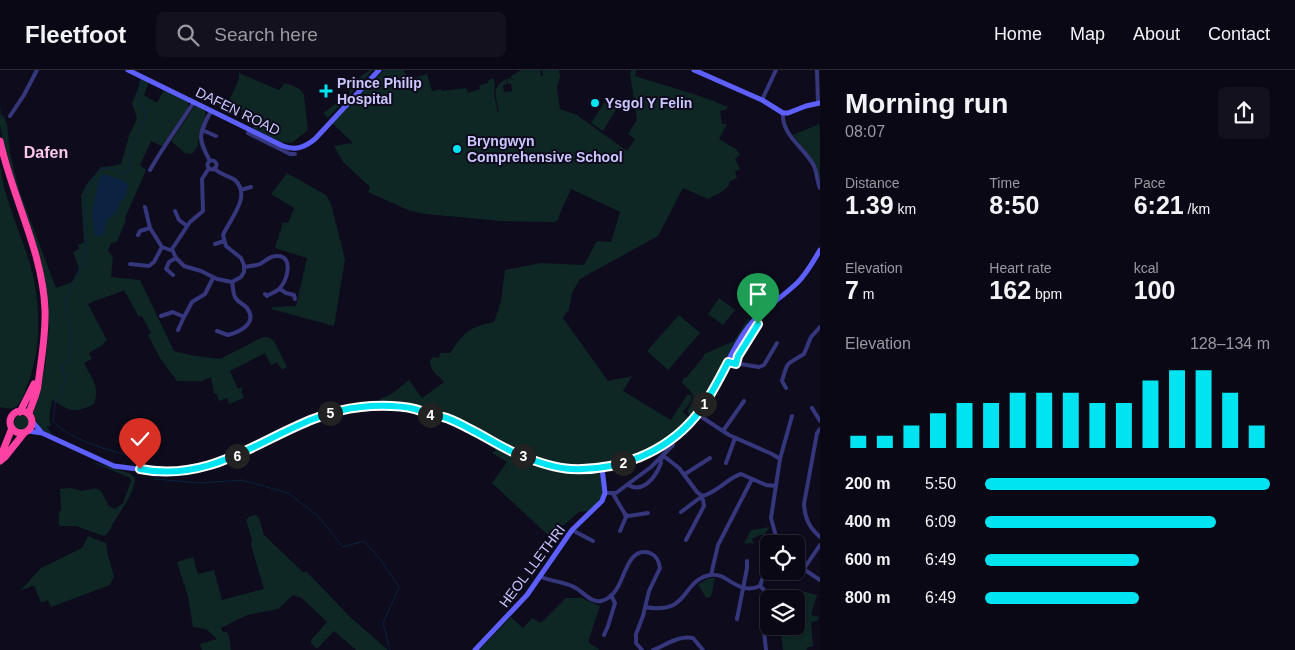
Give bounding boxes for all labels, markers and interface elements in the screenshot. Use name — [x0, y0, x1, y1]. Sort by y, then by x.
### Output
search box — [156, 12, 506, 57]
text: Fleetfoot — [25, 21, 126, 48]
icon: search — [174, 21, 202, 49]
text: Search here — [214, 24, 318, 45]
text: Home — [994, 24, 1042, 44]
text: Map — [1070, 24, 1105, 44]
text: About — [1133, 24, 1180, 44]
text: Contact — [1208, 24, 1270, 44]
place label: Prince Philip Hospital — [337, 75, 422, 107]
street label: DAFEN ROAD — [193, 84, 283, 138]
marker: Prince Philip Hospital — [319, 84, 333, 98]
button: share — [1218, 87, 1270, 139]
text: Morning run — [845, 88, 1008, 119]
place label: Ysgol Y Felin — [605, 95, 692, 111]
marker: Ysgol Y Felin — [589, 97, 601, 109]
text: 08:07 — [845, 123, 885, 140]
place label: Bryngwyn Comprehensive School — [467, 133, 623, 165]
marker: Bryngwyn Comprehensive School — [451, 143, 463, 155]
district label: Dafen — [24, 144, 68, 161]
text: Distance — [845, 175, 899, 191]
text: Time — [989, 175, 1020, 191]
text: Pace — [1134, 175, 1166, 191]
text: 1.39 — [845, 191, 894, 219]
text: 8:50 — [989, 191, 1039, 219]
text: 6:21 — [1134, 191, 1184, 219]
text: km — [894, 201, 916, 217]
text: /km — [1184, 201, 1210, 217]
text: Elevation — [845, 260, 903, 276]
text: Heart rate — [989, 260, 1052, 276]
text: kcal — [1134, 260, 1159, 276]
pin — [737, 273, 779, 324]
text: 7 — [845, 276, 859, 304]
text: 162 — [989, 276, 1031, 304]
text: 100 — [1134, 276, 1175, 304]
icon: arrive — [744, 280, 772, 308]
text: m — [859, 286, 874, 302]
text: bpm — [1031, 286, 1062, 302]
text: Elevation — [845, 335, 911, 352]
text: 128–134 m — [1190, 335, 1270, 352]
pin: 1 — [692, 392, 716, 416]
text: 1 — [701, 396, 708, 412]
pin: 5 — [318, 400, 342, 426]
pin: 4 — [418, 402, 442, 428]
text: 5 — [327, 405, 334, 421]
text: 4 — [427, 407, 434, 423]
pin — [119, 418, 161, 469]
icon: check — [126, 425, 154, 453]
pin: 6 — [224, 444, 250, 468]
pin: 3 — [510, 444, 536, 468]
text: 6 — [234, 448, 241, 464]
text: 3 — [520, 448, 527, 464]
pin: 2 — [610, 450, 636, 476]
text: 2 — [620, 455, 627, 471]
text: 200 m — [845, 475, 890, 492]
text: 5:50 — [925, 475, 956, 492]
text: 400 m — [845, 513, 890, 530]
text: 6:09 — [925, 513, 956, 530]
street label: HEOL LLETHRI — [496, 522, 568, 610]
map controls — [760, 535, 805, 635]
button: locate — [760, 535, 805, 580]
text: 600 m — [845, 551, 890, 568]
text: 6:49 — [925, 551, 956, 568]
text: 800 m — [845, 589, 890, 606]
text: 6:49 — [925, 589, 956, 606]
button: layers — [760, 590, 805, 635]

